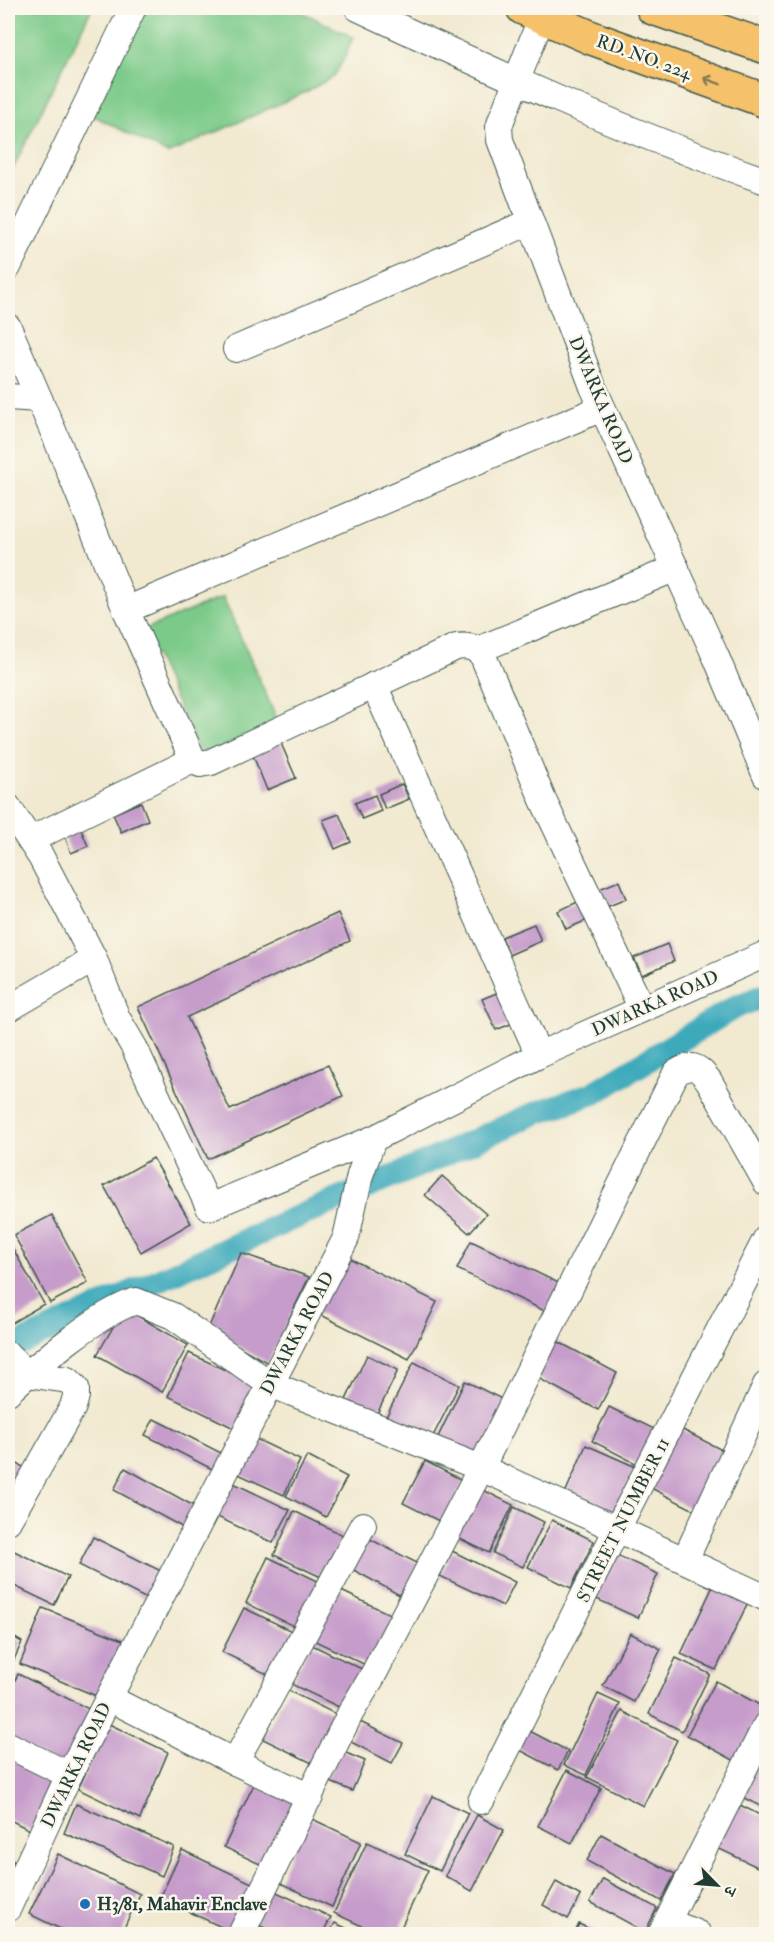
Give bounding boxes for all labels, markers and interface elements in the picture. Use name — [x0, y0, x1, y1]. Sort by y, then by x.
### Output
street label: RD. NO. 224 — [593, 30, 696, 86]
one-way arrow — [703, 75, 721, 86]
street label: DWARKA ROAD — [563, 333, 638, 468]
street label: DWARKA ROAD — [588, 965, 722, 1042]
street label: DWARKA ROAD — [255, 1267, 340, 1399]
street label: STREET NUMBER 11 — [572, 1434, 675, 1607]
street label: DWARKA ROAD — [36, 1699, 117, 1832]
north arrow — [687, 1855, 747, 1915]
text: उ — [718, 1882, 741, 1901]
place label: H3/81, Mahavir Enclave — [97, 1893, 268, 1916]
marker: H3/81, Mahavir Enclave — [78, 1897, 92, 1911]

